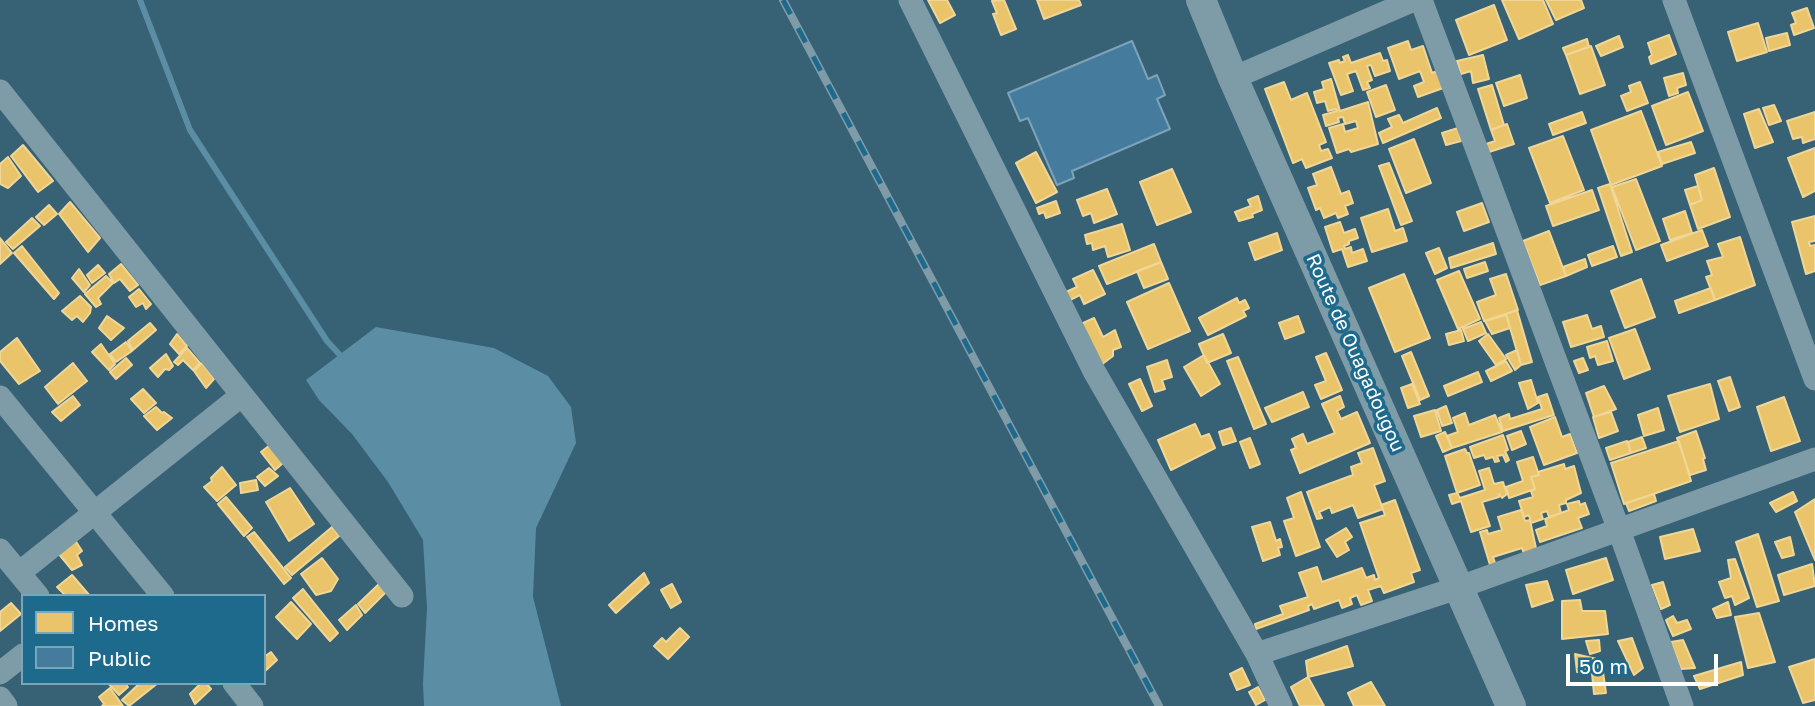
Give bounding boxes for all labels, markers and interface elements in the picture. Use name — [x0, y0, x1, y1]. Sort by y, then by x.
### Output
street label: Route de Ouagadougou — [1301, 250, 1409, 456]
legend — [21, 594, 266, 685]
text: Homes — [88, 610, 158, 636]
scale bar — [1570, 640, 1722, 684]
text: Public — [88, 645, 151, 671]
text: 50 m — [1579, 653, 1628, 679]

